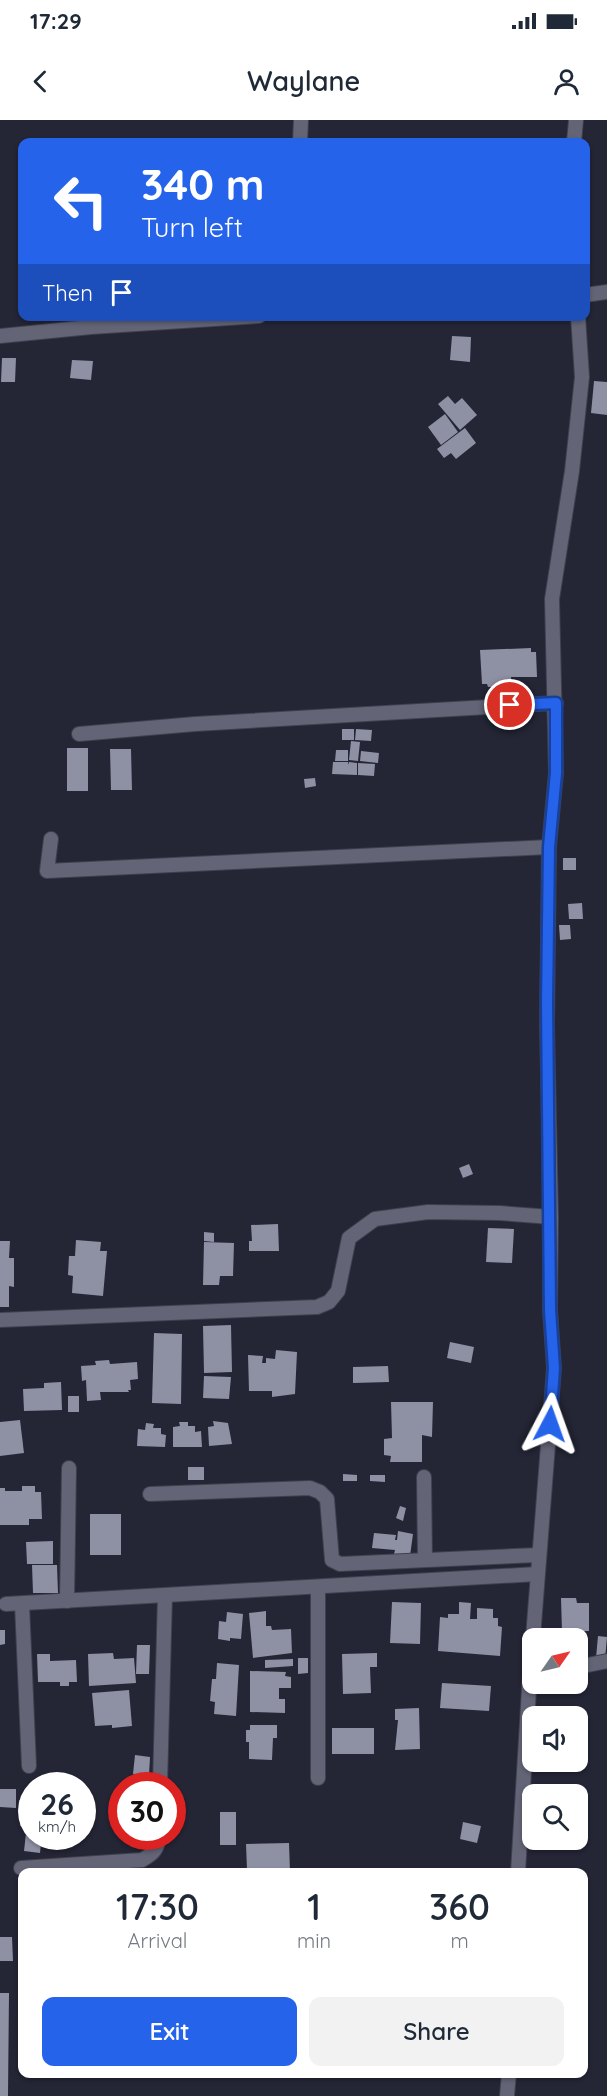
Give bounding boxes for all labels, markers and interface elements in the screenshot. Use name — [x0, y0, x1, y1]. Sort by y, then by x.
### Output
text: 17:29 — [30, 7, 82, 35]
text: Waylane — [247, 64, 360, 98]
icon: back — [24, 65, 57, 98]
icon: person — [550, 65, 583, 98]
text: 340 m — [141, 158, 265, 211]
icon: left — [42, 162, 120, 240]
text: Turn left — [141, 210, 243, 244]
icon: arrive — [105, 276, 138, 309]
text: Then — [42, 279, 93, 307]
pin — [484, 679, 535, 730]
icon: arrive — [493, 688, 526, 721]
position arrow — [518, 1392, 582, 1456]
north arrow — [522, 1628, 588, 1694]
map controls — [522, 1628, 588, 1850]
button: sound — [522, 1706, 588, 1772]
speed limit sign: 30 — [108, 1772, 186, 1850]
button: search — [522, 1784, 588, 1850]
text: 26 — [40, 1785, 74, 1823]
text: km/h — [38, 1817, 76, 1836]
text: 17:30 — [116, 1884, 199, 1929]
text: 1 — [307, 1884, 321, 1929]
text: 360 — [429, 1884, 490, 1929]
text: Arrival — [128, 1928, 187, 1953]
text: min — [297, 1928, 331, 1953]
text: m — [450, 1928, 469, 1953]
button: Exit — [42, 1997, 297, 2066]
button: Share — [309, 1997, 564, 2066]

